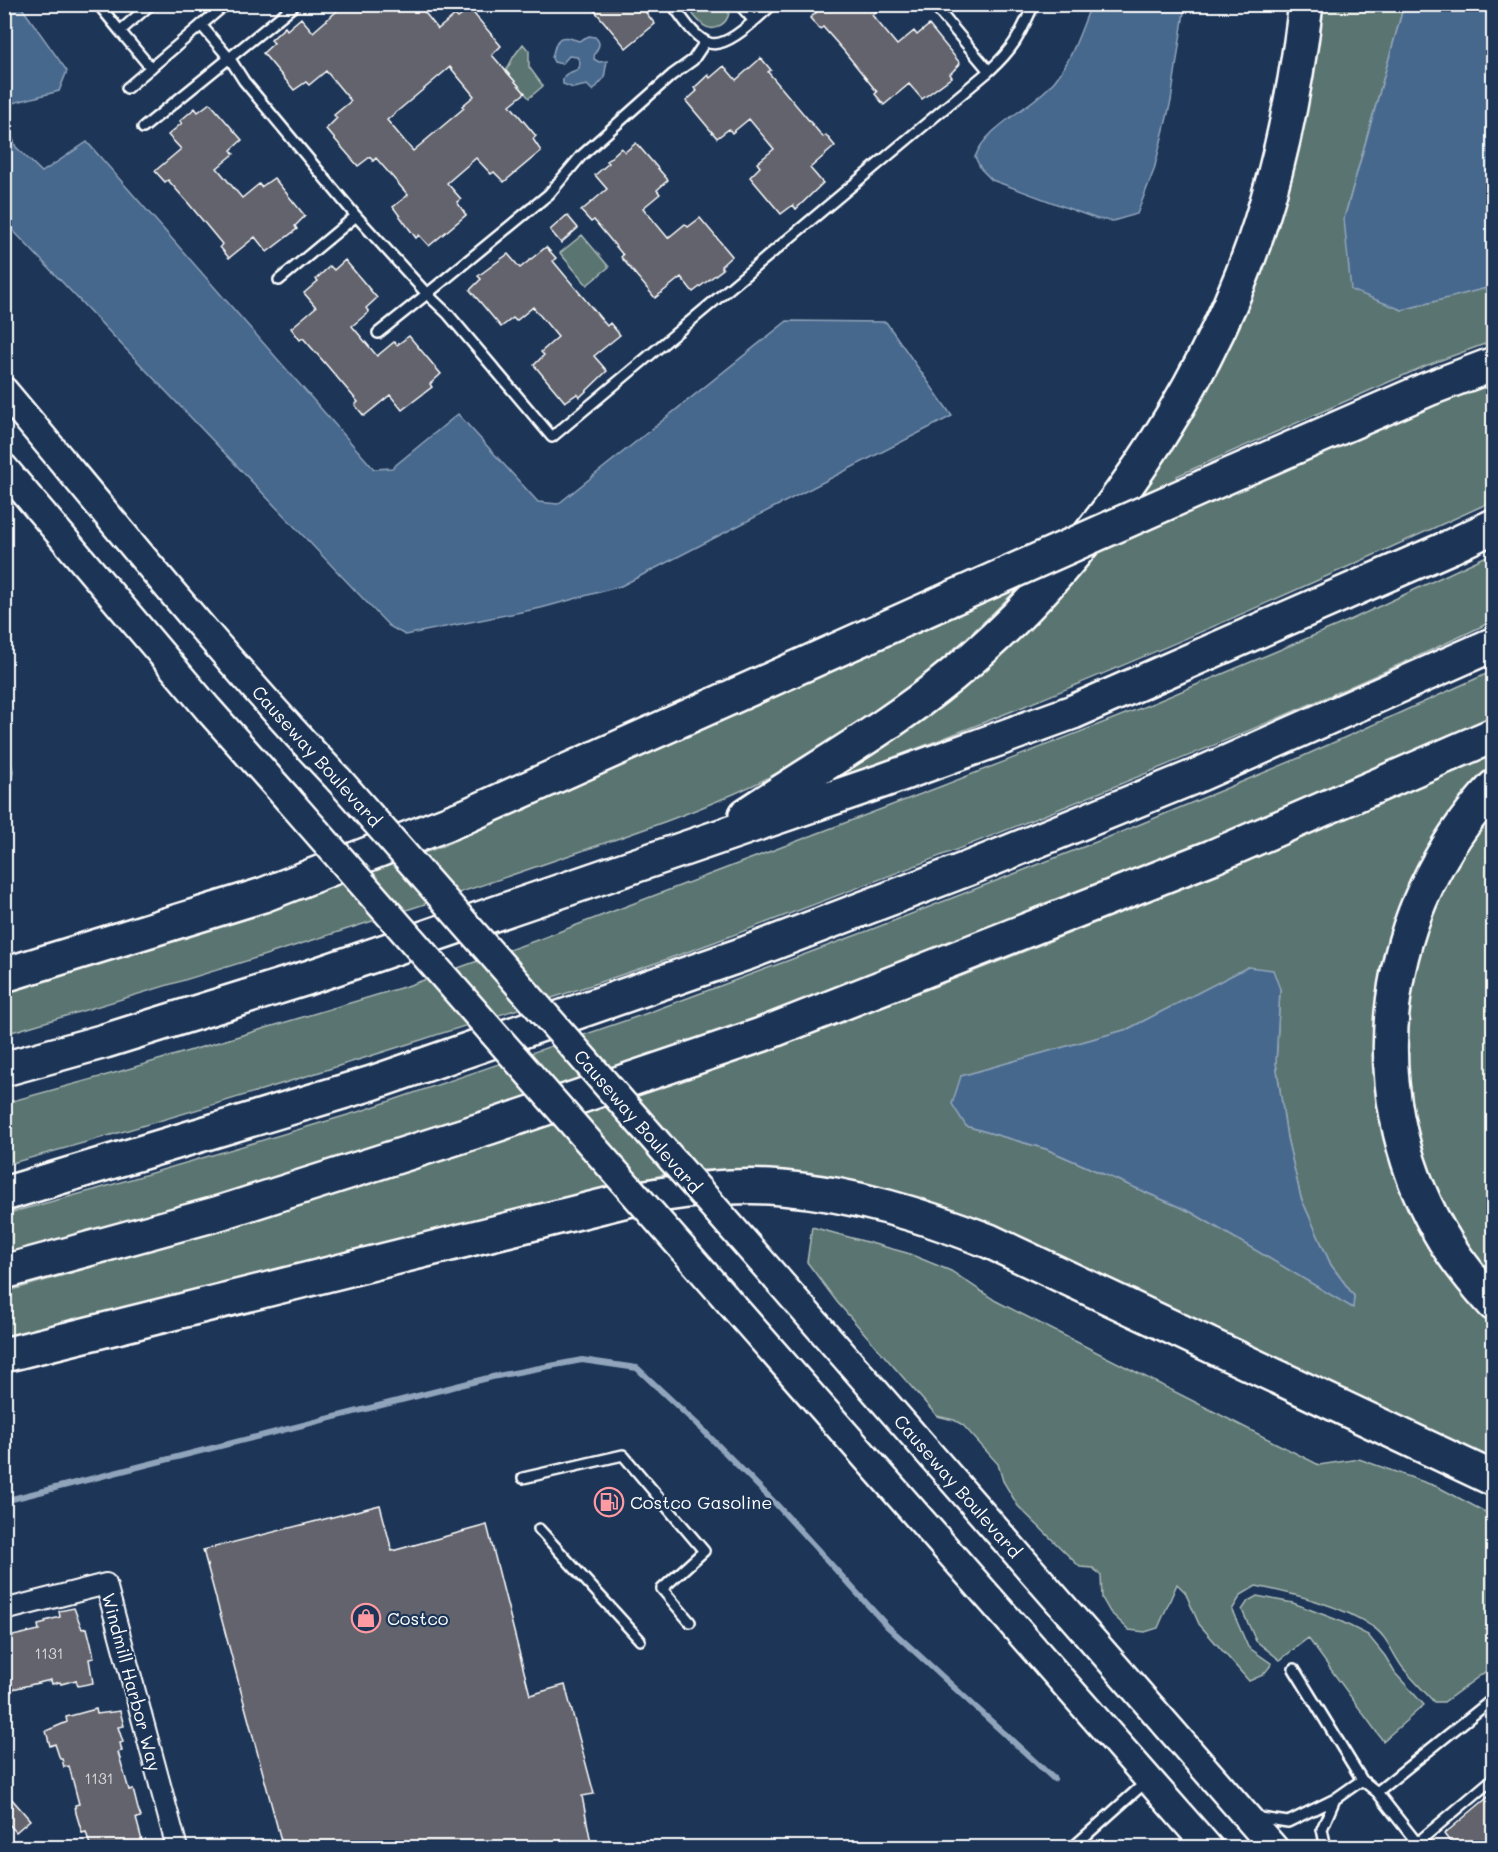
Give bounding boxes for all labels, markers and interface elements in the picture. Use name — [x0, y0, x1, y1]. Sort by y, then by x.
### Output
street label: Causeway Boulevard — [247, 680, 387, 832]
street label: Causeway Boulevard — [569, 1044, 707, 1198]
street label: Causeway Boulevard — [889, 1409, 1027, 1563]
fuel station icon: Costco Gasoline — [593, 1486, 625, 1518]
place label: Costco Gasoline — [630, 1490, 772, 1514]
street label: Windmill Harbor Way — [97, 1590, 167, 1774]
shop icon: Costco — [350, 1602, 382, 1634]
place label: Costco — [387, 1606, 449, 1630]
house number: 1131 — [35, 1643, 63, 1663]
house number: 1131 — [85, 1768, 113, 1788]

